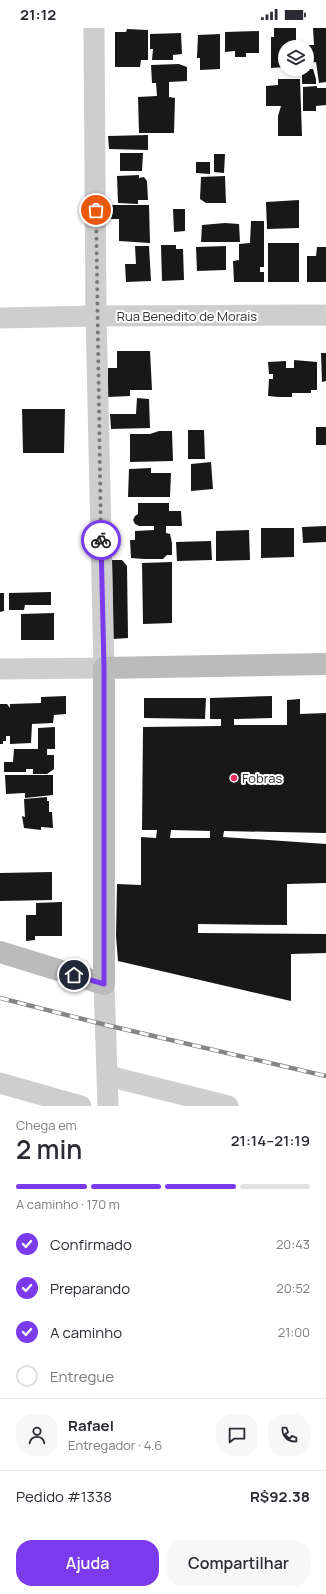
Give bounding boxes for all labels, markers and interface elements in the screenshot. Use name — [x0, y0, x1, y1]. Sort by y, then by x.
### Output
text: 21:12 — [20, 4, 56, 25]
map controls — [278, 40, 314, 76]
button: layers — [278, 40, 314, 76]
pin — [79, 193, 113, 227]
icon: bag — [85, 199, 107, 221]
street label: Rua Benedito de Morais — [117, 307, 257, 325]
courier — [81, 520, 121, 560]
icon: bike — [90, 529, 112, 551]
place label: Fobras — [242, 769, 282, 787]
marker: Fobras — [229, 773, 239, 783]
pin — [57, 958, 91, 992]
icon: home — [63, 964, 85, 986]
text: Chega em — [16, 1116, 77, 1134]
text: 21:14–21:19 — [231, 1130, 310, 1151]
text: 2 min — [16, 1131, 82, 1167]
text: A caminho · 170 m — [16, 1195, 120, 1213]
icon: check — [16, 1233, 38, 1255]
text: Confirmado — [50, 1234, 132, 1255]
text: 20:43 — [276, 1235, 310, 1253]
icon: check — [16, 1277, 38, 1299]
text: Preparando — [50, 1278, 130, 1299]
text: 20:52 — [276, 1279, 310, 1297]
icon: check — [16, 1321, 38, 1343]
text: A caminho — [50, 1322, 122, 1343]
text: 21:00 — [278, 1323, 310, 1341]
text: Entregue — [50, 1366, 114, 1387]
button: person — [16, 1414, 58, 1456]
button: chat — [216, 1414, 258, 1456]
button: phone — [268, 1414, 310, 1456]
text: Rafael — [68, 1415, 114, 1436]
text: Entregador · 4.6 — [68, 1436, 162, 1454]
text: Pedido #1338 — [16, 1486, 112, 1507]
text: R$92.38 — [250, 1486, 310, 1507]
button: Ajuda — [16, 1540, 159, 1586]
button: Compartilhar — [167, 1540, 310, 1586]

